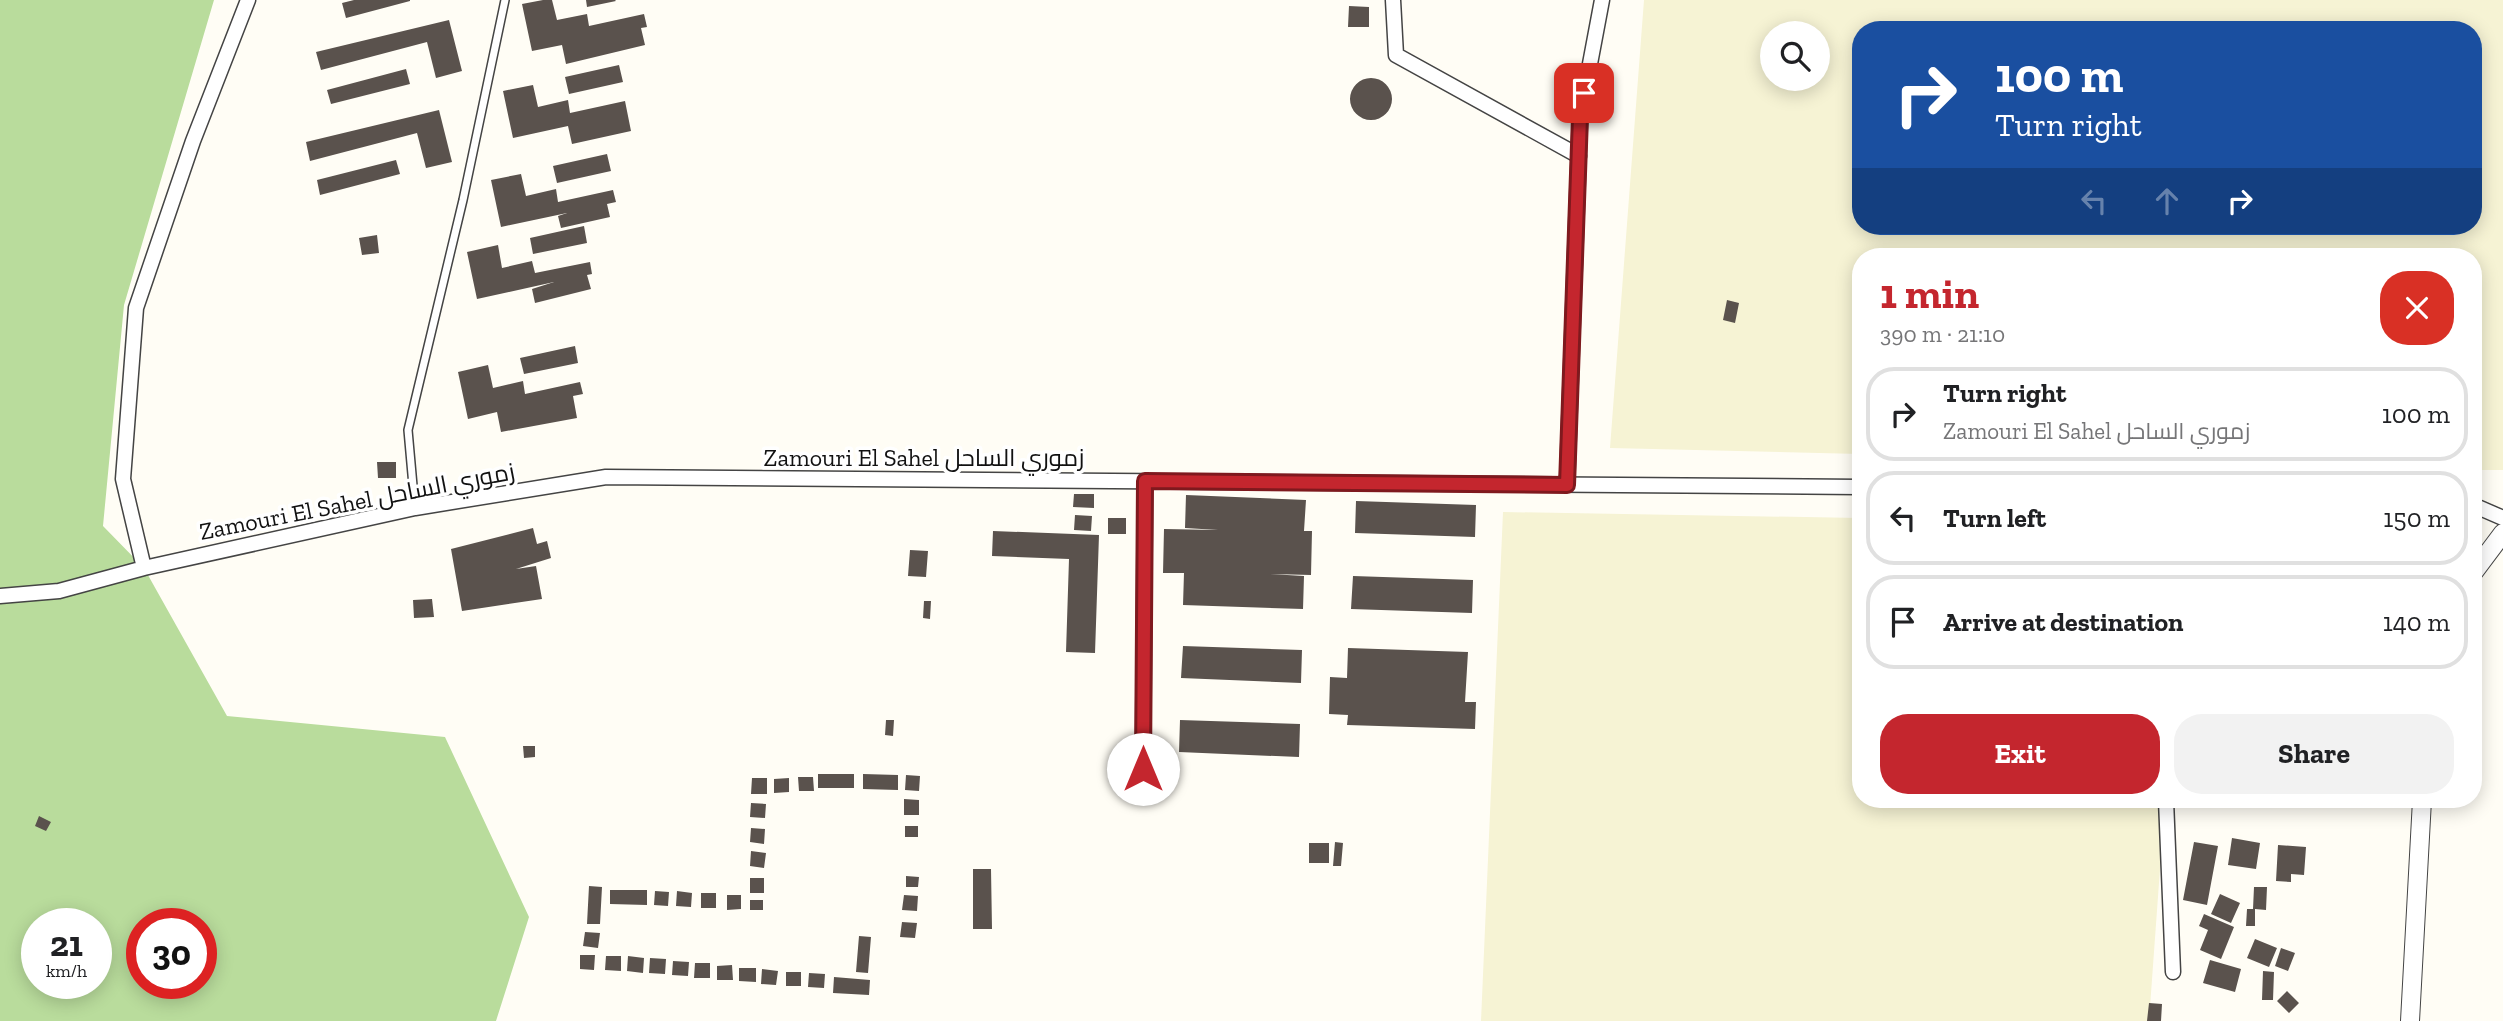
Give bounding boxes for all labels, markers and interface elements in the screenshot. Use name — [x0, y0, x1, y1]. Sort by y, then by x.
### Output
map controls — [1760, 21, 1830, 91]
button: search — [1760, 21, 1830, 91]
text: 100 m — [1995, 46, 2123, 105]
icon: right — [1880, 49, 1971, 140]
pin — [1554, 63, 1614, 123]
icon: arrive — [1565, 74, 1603, 112]
text: Turn right — [1995, 106, 2142, 144]
icon: left — [2075, 182, 2113, 220]
icon: ahead — [2148, 182, 2186, 220]
icon: right — [2221, 182, 2259, 220]
text: 1 min — [1880, 268, 1979, 319]
button: close — [2380, 271, 2454, 345]
text: 390 m · 21:10 — [1880, 320, 2005, 348]
text: Turn right — [1943, 377, 2066, 409]
icon: right — [1884, 395, 1922, 433]
text: 100 m — [2382, 398, 2450, 430]
text: Zamouri El Sahel زموري الساحل — [1943, 417, 2250, 445]
street label: Zamouri El Sahel زموري الساحل — [764, 443, 1084, 476]
street label: Zamouri El Sahel زموري الساحل — [197, 456, 518, 550]
icon: left — [1884, 499, 1922, 537]
text: Turn left — [1943, 502, 2046, 534]
text: 150 m — [2383, 502, 2450, 534]
icon: arrive — [1884, 603, 1922, 641]
text: Arrive at destination — [1943, 606, 2183, 638]
text: 140 m — [2383, 606, 2450, 638]
button: Exit — [1880, 714, 2160, 794]
button: Share — [2174, 714, 2454, 794]
position arrow — [1106, 732, 1180, 806]
speed limit sign: 30 — [126, 908, 217, 999]
text: 21 — [50, 923, 83, 965]
text: km/h — [46, 960, 87, 982]

